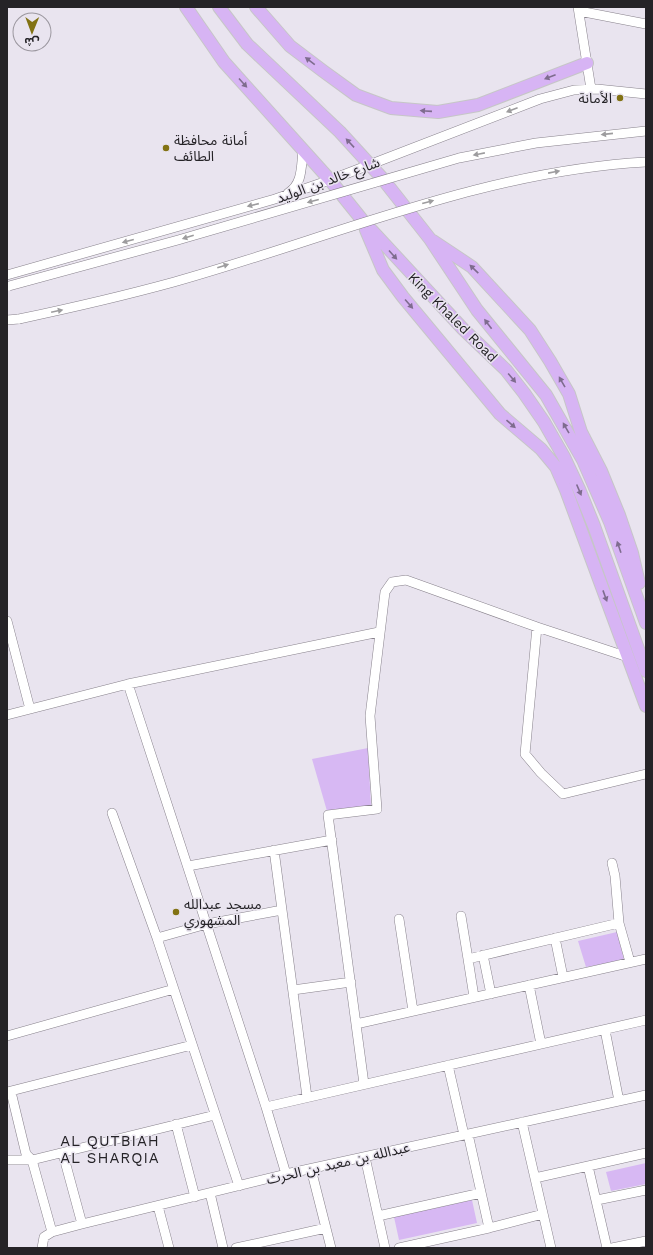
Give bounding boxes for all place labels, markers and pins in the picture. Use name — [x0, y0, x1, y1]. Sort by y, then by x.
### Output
place label: الأمانة — [579, 90, 612, 106]
marker: الأمانة — [615, 93, 625, 103]
place label: أمانة محافظة الطائف — [174, 131, 248, 164]
marker: أمانة محافظة الطائف — [161, 143, 171, 153]
place label: مسجد عبدالله المشهوري — [184, 896, 262, 931]
marker: مسجد عبدالله المشهوري — [171, 907, 181, 917]

